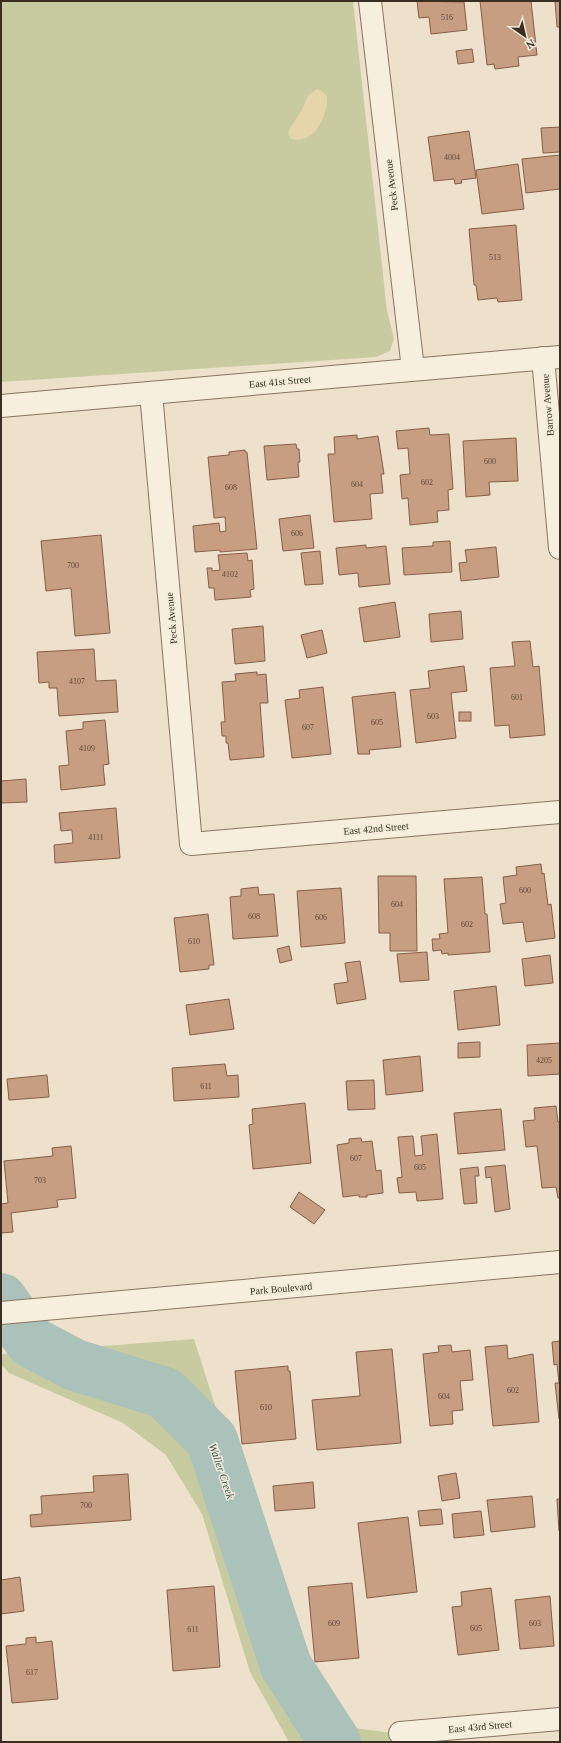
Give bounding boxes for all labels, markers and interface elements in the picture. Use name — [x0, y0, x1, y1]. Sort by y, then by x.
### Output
house number: 516 — [441, 13, 453, 22]
north arrow — [505, 16, 545, 56]
text: N — [524, 37, 537, 52]
house number: 4004 — [444, 153, 460, 162]
street label: Peck Avenue — [383, 158, 400, 211]
house number: 513 — [489, 253, 501, 262]
street label: East 41st Street — [249, 373, 312, 390]
street label: Barrow Avenue — [539, 373, 556, 436]
house number: 600 — [484, 457, 496, 466]
house number: 602 — [421, 478, 433, 487]
house number: 604 — [351, 480, 363, 489]
house number: 608 — [225, 483, 237, 492]
house number: 606 — [291, 529, 303, 538]
house number: 700 — [67, 561, 79, 570]
house number: 4102 — [222, 570, 238, 579]
street label: Peck Avenue — [164, 591, 179, 644]
house number: 4107 — [69, 677, 85, 686]
house number: 601 — [511, 693, 523, 702]
house number: 603 — [427, 712, 439, 721]
house number: 605 — [371, 718, 383, 727]
house number: 607 — [302, 723, 314, 732]
house number: 4109 — [79, 744, 95, 753]
street label: East 42nd Street — [343, 820, 409, 837]
house number: 4111 — [88, 833, 104, 842]
house number: 600 — [519, 886, 531, 895]
house number: 604 — [391, 900, 403, 909]
house number: 608 — [248, 912, 260, 921]
house number: 606 — [315, 913, 327, 922]
house number: 602 — [461, 920, 473, 929]
house number: 610 — [188, 937, 200, 946]
house number: 4205 — [536, 1056, 552, 1065]
house number: 611 — [200, 1082, 212, 1091]
house number: 607 — [350, 1154, 362, 1163]
house number: 605 — [414, 1163, 426, 1172]
house number: 703 — [34, 1176, 46, 1185]
street label: Park Boulevard — [249, 1280, 313, 1297]
house number: 602 — [507, 1386, 519, 1395]
house number: 604 — [438, 1392, 450, 1401]
house number: 610 — [260, 1403, 272, 1412]
water label: Waller Creek — [207, 1442, 237, 1501]
house number: 700 — [80, 1501, 92, 1510]
house number: 609 — [328, 1619, 340, 1628]
house number: 603 — [529, 1619, 541, 1628]
house number: 605 — [470, 1624, 482, 1633]
house number: 611 — [187, 1625, 199, 1634]
house number: 617 — [26, 1668, 38, 1677]
street label: East 43rd Street — [448, 1718, 513, 1735]

